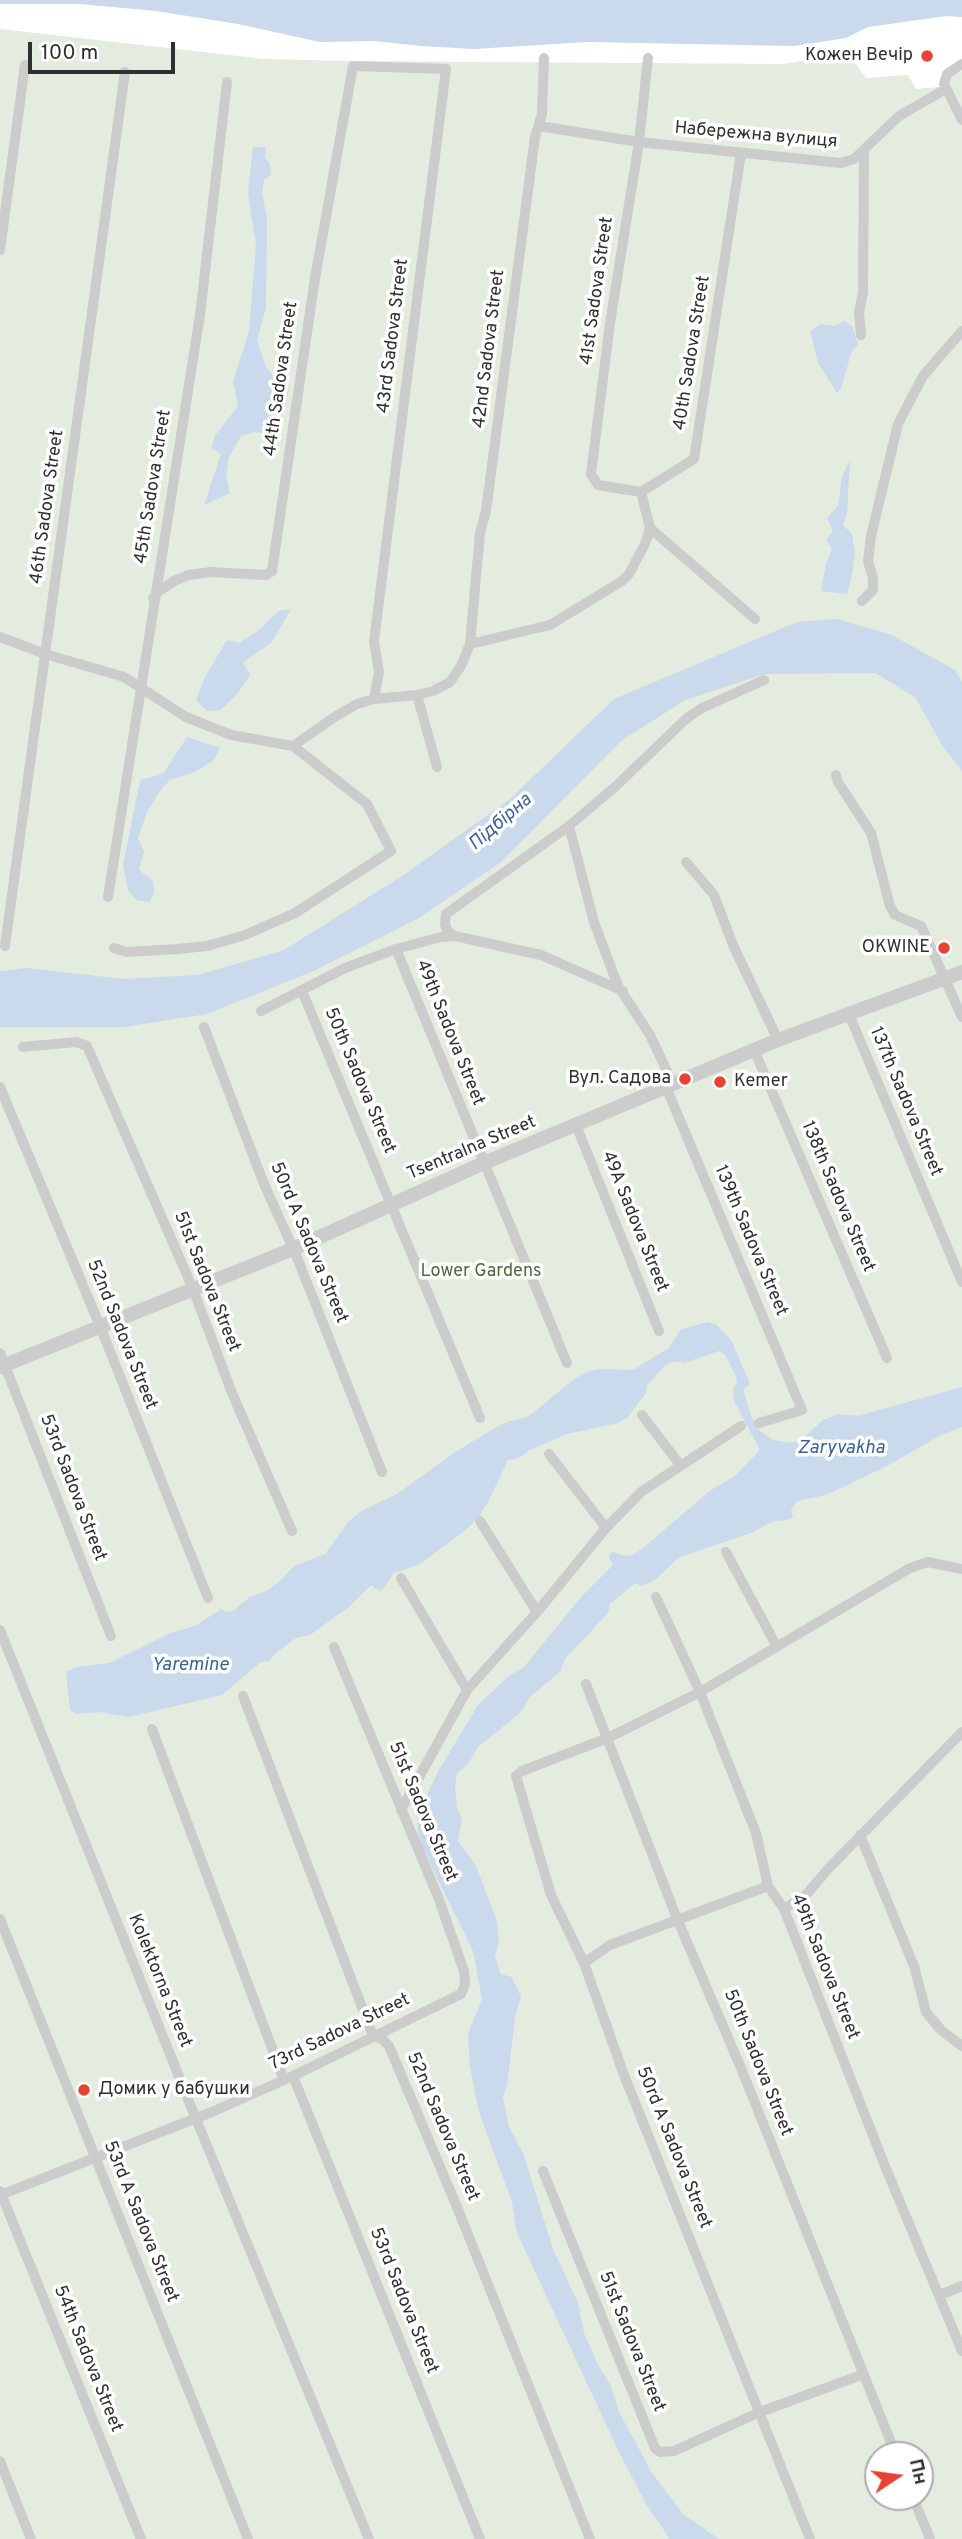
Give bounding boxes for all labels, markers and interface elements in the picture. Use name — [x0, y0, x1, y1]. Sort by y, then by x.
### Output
scale bar — [32, 28, 178, 72]
text: 100 m — [41, 40, 98, 67]
place label: Кожен Вечір — [805, 45, 913, 67]
marker: Кожен Вечір — [919, 48, 935, 64]
street label: Набережна вулиця — [674, 118, 838, 154]
street label: 41st Sadova Street — [577, 215, 619, 367]
street label: 43rd Sadova Street — [374, 257, 414, 415]
street label: 42nd Sadova Street — [470, 268, 510, 430]
street label: 40th Sadova Street — [670, 274, 716, 432]
street label: 44th Sadova Street — [260, 300, 304, 458]
street label: 45th Sadova Street — [131, 408, 177, 566]
street label: 46th Sadova Street — [26, 429, 70, 585]
water label: Підбірна — [465, 790, 537, 856]
place label: OKWINE — [862, 937, 930, 959]
marker: OKWINE — [936, 940, 952, 956]
street label: 49th Sadova Street — [410, 957, 488, 1109]
street label: 50th Sadova Street — [319, 1005, 399, 1157]
street label: 137th Sadova Street — [864, 1024, 946, 1180]
place label: Вул. Садова — [568, 1068, 671, 1090]
marker: Вул. Садова — [677, 1071, 693, 1087]
place label: Kemer — [734, 1071, 788, 1093]
marker: Kemer — [712, 1074, 728, 1090]
street label: Tsentralna Street — [404, 1112, 540, 1186]
street label: 138th Sadova Street — [795, 1118, 879, 1276]
street label: 49A Sadova Street — [596, 1148, 672, 1296]
street label: 50rd A Sadova Street — [264, 1159, 352, 1327]
street label: 139th Sadova Street — [709, 1162, 791, 1320]
street label: 51st Sadova Street — [168, 1209, 244, 1355]
street label: 52nd Sadova Street — [81, 1257, 161, 1413]
park label: Lower Gardens — [421, 1261, 541, 1283]
street label: 53rd Sadova Street — [34, 1411, 110, 1565]
water label: Zaryvakha — [797, 1438, 885, 1460]
water label: Yaremine — [151, 1655, 229, 1677]
street label: 51st Sadova Street — [383, 1739, 461, 1885]
street label: 49th Sadova Street — [785, 1891, 863, 2043]
street label: Kolektorna Street — [122, 1911, 196, 2051]
street label: 50th Sadova Street — [718, 1987, 796, 2139]
street label: 73rd Sadova Street — [266, 1990, 414, 2076]
street label: 52nd Sadova Street — [401, 2049, 483, 2205]
street label: 50rd A Sadova Street — [631, 2064, 715, 2232]
place label: Домик у бабушки — [98, 2079, 250, 2101]
marker: Домик у бабушки — [76, 2082, 92, 2098]
street label: 53rd A Sadova Street — [98, 2138, 182, 2306]
street label: 53rd Sadova Street — [364, 2225, 442, 2377]
street label: 51st Sadova Street — [593, 2269, 669, 2415]
street label: 54th Sadova Street — [48, 2283, 126, 2435]
north arrow — [864, 2441, 934, 2511]
text: Пн — [903, 2457, 932, 2487]

